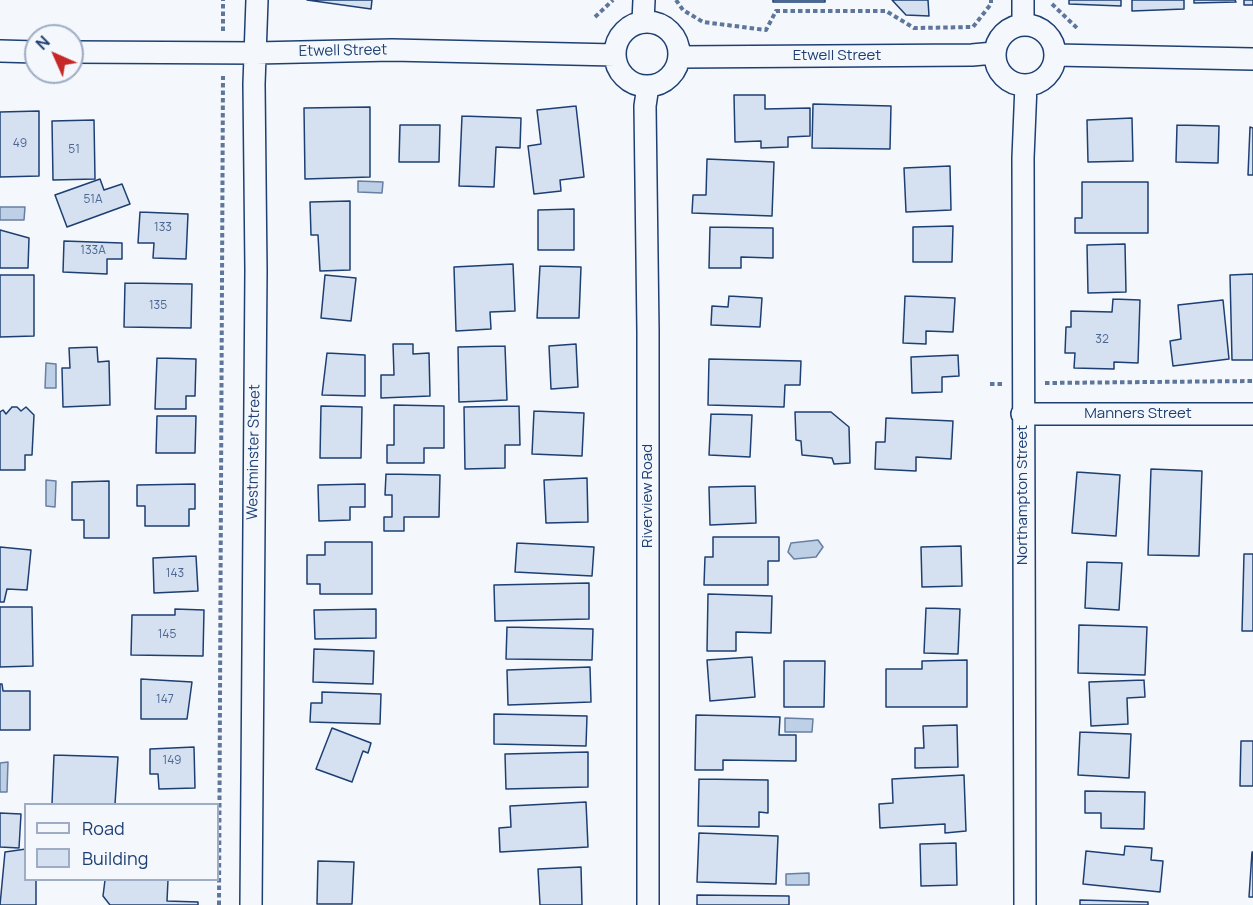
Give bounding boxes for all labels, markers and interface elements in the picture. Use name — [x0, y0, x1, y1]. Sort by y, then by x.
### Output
north arrow — [24, 24, 84, 84]
text: N — [31, 31, 55, 55]
street label: Etwell Street — [299, 41, 387, 61]
street label: Etwell Street — [793, 47, 881, 65]
house number: 49 — [13, 137, 27, 151]
house number: 51 — [68, 143, 80, 157]
house number: 51A — [83, 193, 103, 207]
house number: 133 — [154, 221, 172, 235]
house number: 133A — [80, 244, 106, 258]
house number: 135 — [149, 299, 167, 313]
house number: 32 — [1095, 333, 1109, 347]
street label: Westminster Street — [244, 384, 264, 520]
street label: Manners Street — [1084, 405, 1192, 423]
street label: Northampton Street — [1014, 425, 1032, 565]
street label: Riverview Road — [639, 444, 657, 548]
house number: 143 — [166, 567, 184, 581]
house number: 145 — [158, 628, 176, 642]
house number: 147 — [156, 693, 174, 707]
house number: 149 — [162, 754, 182, 768]
legend — [24, 803, 219, 881]
text: Road — [82, 816, 125, 840]
text: Building — [82, 846, 148, 870]

